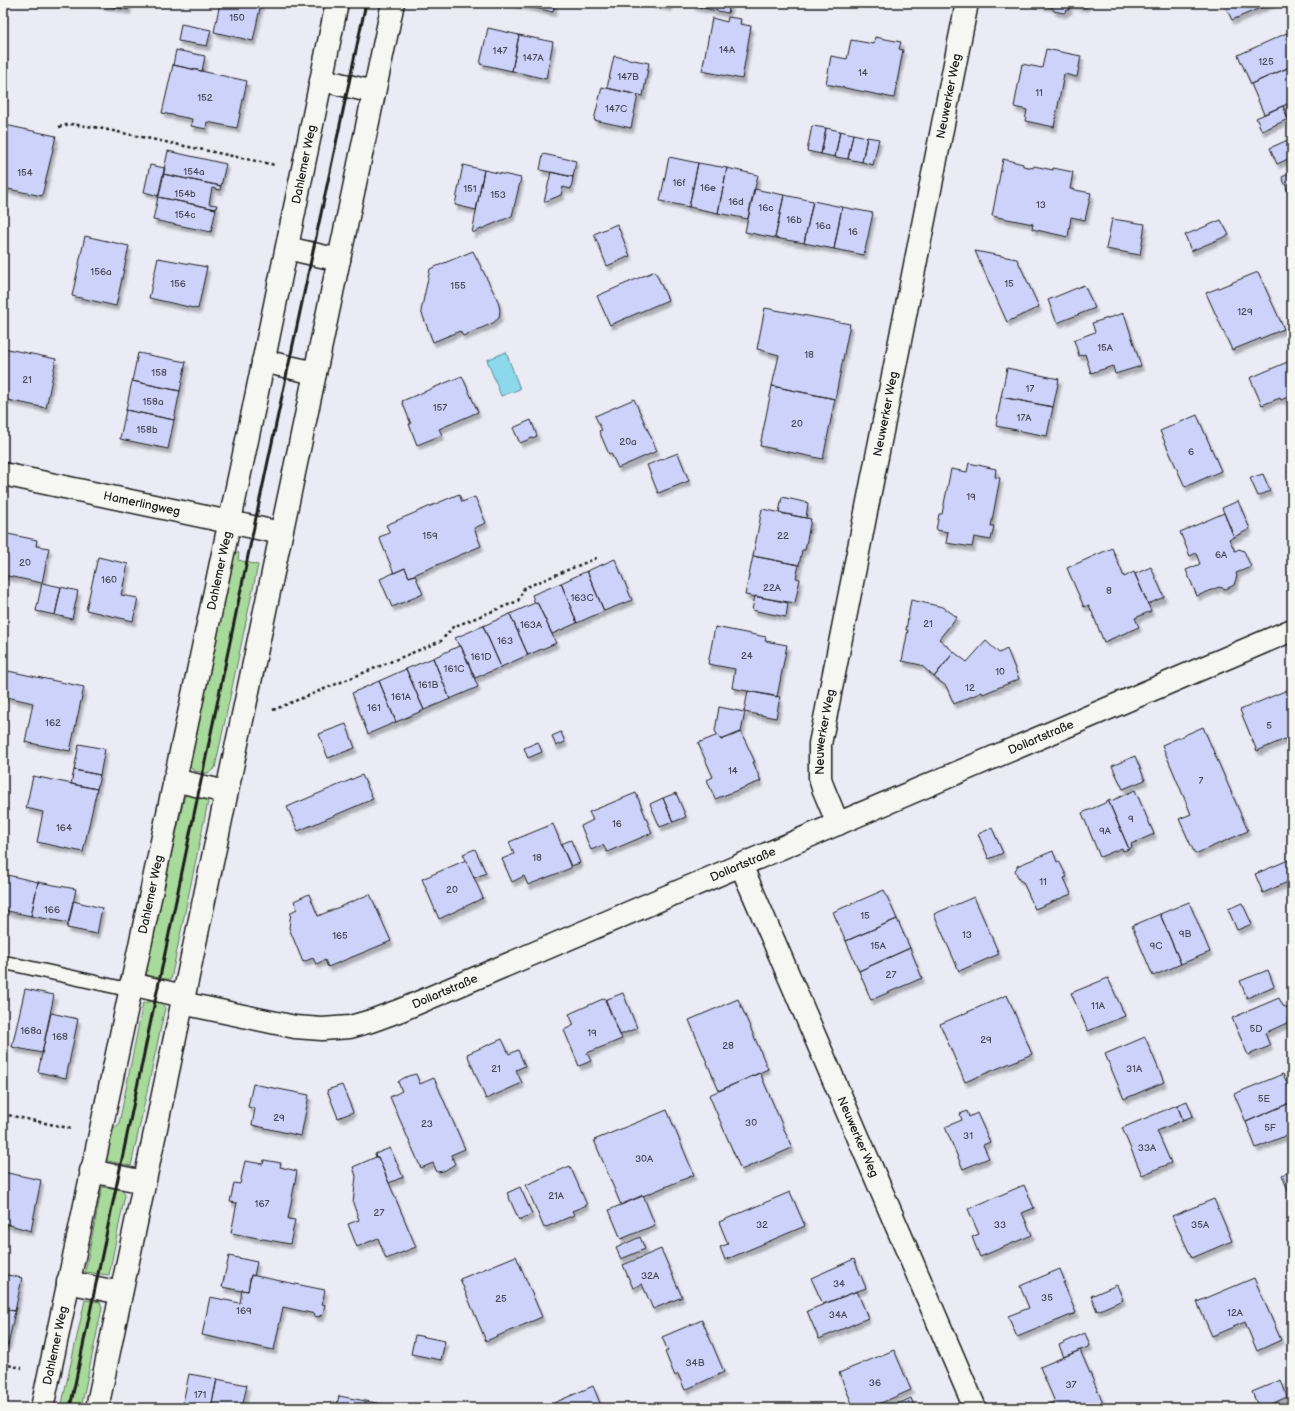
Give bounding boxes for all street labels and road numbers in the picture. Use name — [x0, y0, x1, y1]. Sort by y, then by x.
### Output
street label: Neuwerker Weg — [933, 52, 965, 140]
street label: Dahlemer Weg — [289, 123, 320, 205]
street label: Neuwerker Weg — [870, 370, 902, 458]
street label: Hamerlingweg — [102, 489, 182, 519]
street label: Dahlemer Weg — [204, 530, 236, 611]
street label: Neuwerker Weg — [813, 688, 839, 775]
street label: Dollartstraße — [1006, 717, 1076, 758]
street label: Dollartstraße — [708, 844, 778, 885]
street label: Dahlemer Weg — [136, 854, 167, 935]
street label: Dollartstraße — [410, 971, 480, 1012]
street label: Neuwerker Weg — [834, 1094, 882, 1180]
street label: Dahlemer Weg — [40, 1305, 71, 1386]

